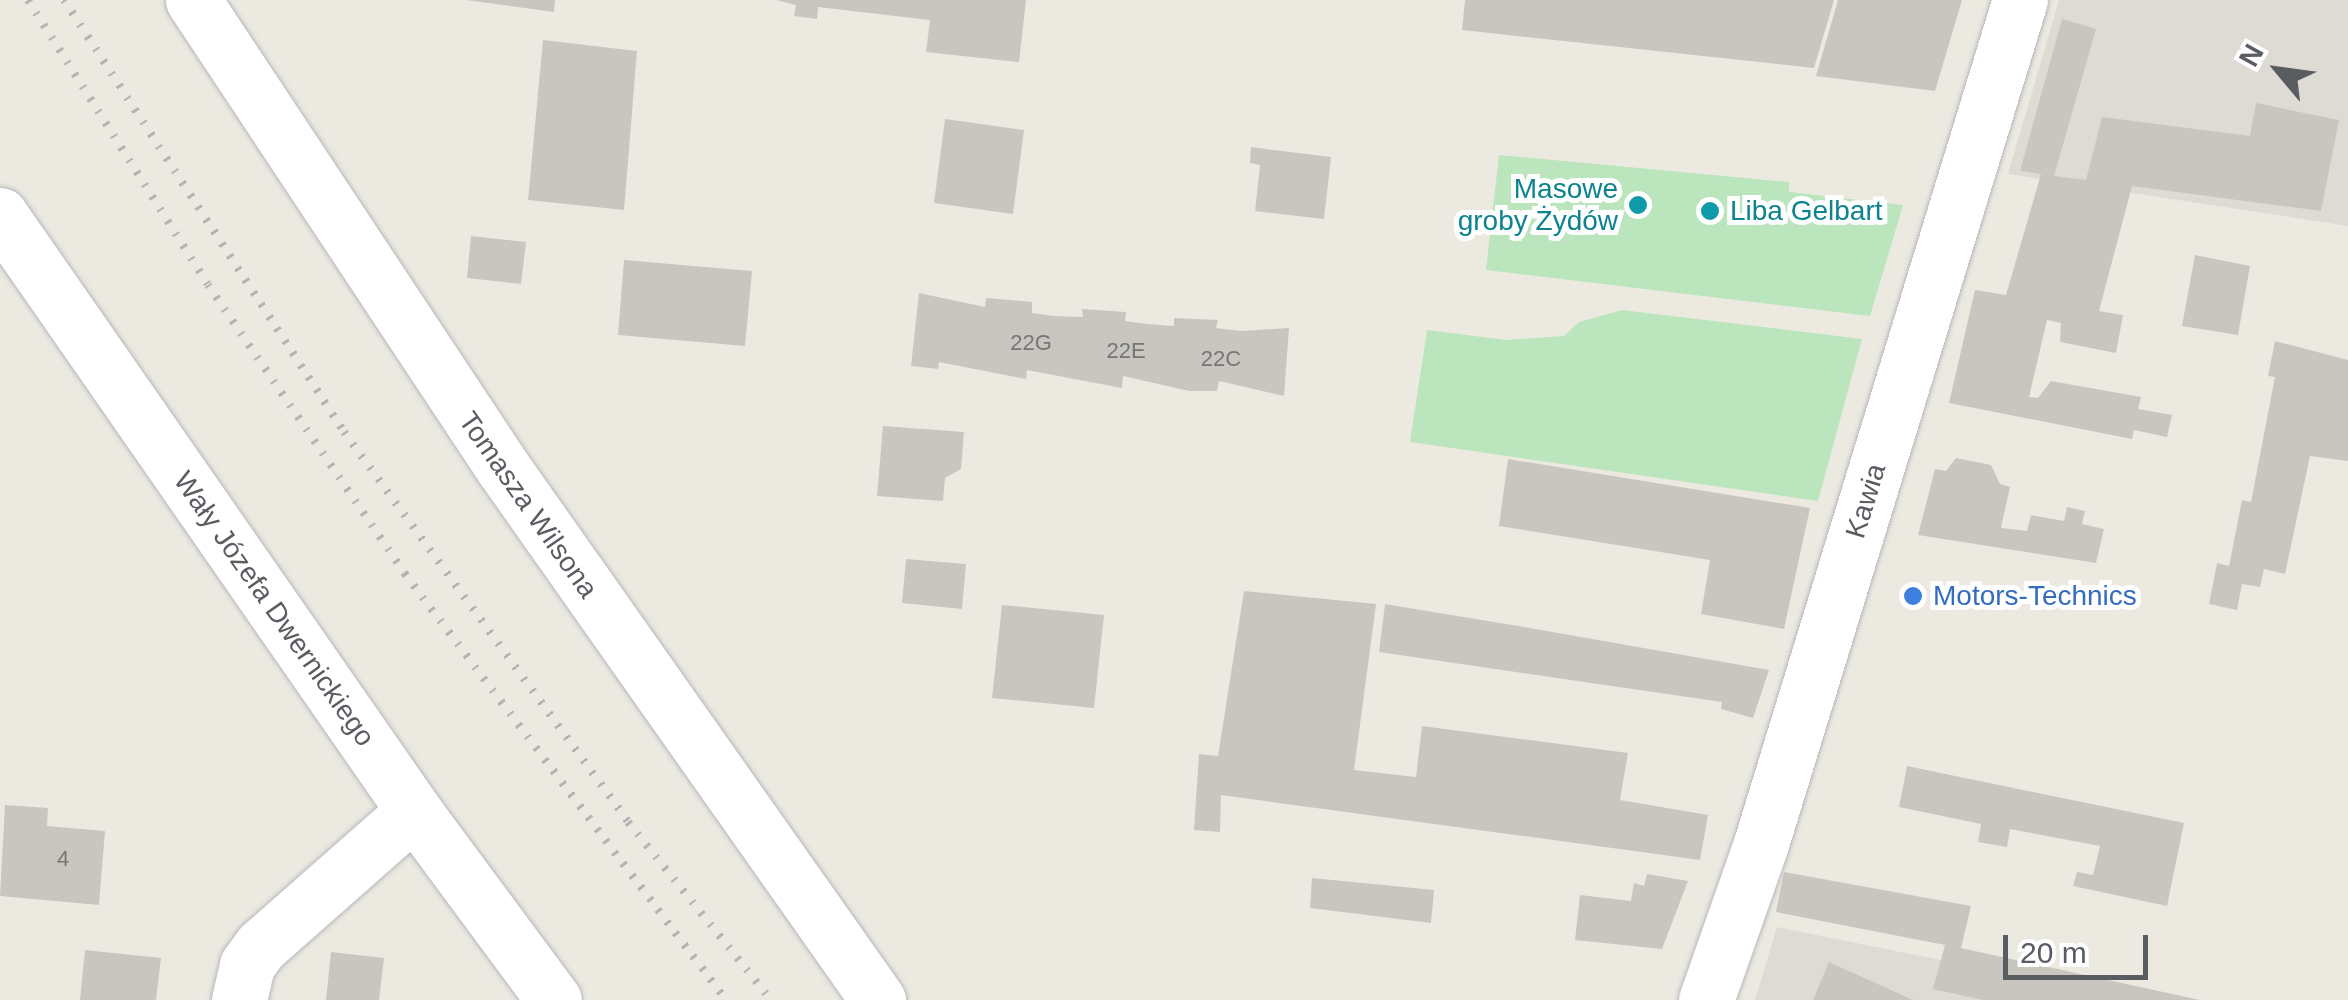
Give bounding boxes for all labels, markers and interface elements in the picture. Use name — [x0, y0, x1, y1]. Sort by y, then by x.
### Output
north arrow — [2228, 20, 2328, 120]
text: N — [2233, 39, 2270, 72]
place label: Masowe groby Żydów — [1458, 172, 1618, 238]
marker: Masowe groby Żydów — [1627, 194, 1649, 216]
place label: Liba Gelbart — [1730, 194, 1883, 228]
marker: Liba Gelbart — [1699, 200, 1721, 222]
house number: 22G — [1010, 330, 1052, 356]
house number: 22E — [1106, 338, 1146, 364]
house number: 22C — [1201, 346, 1241, 372]
street label: Tomasza Wilsona — [451, 406, 605, 604]
street label: Kawia — [1839, 460, 1893, 542]
street label: Wały Józefa Dwernickiego — [166, 465, 382, 753]
place label: Motors-Technics — [1933, 579, 2137, 613]
marker: Motors-Technics — [1902, 585, 1924, 607]
house number: 4 — [57, 846, 69, 872]
scale bar — [2008, 915, 2153, 977]
text: 20 m — [2020, 936, 2087, 969]

